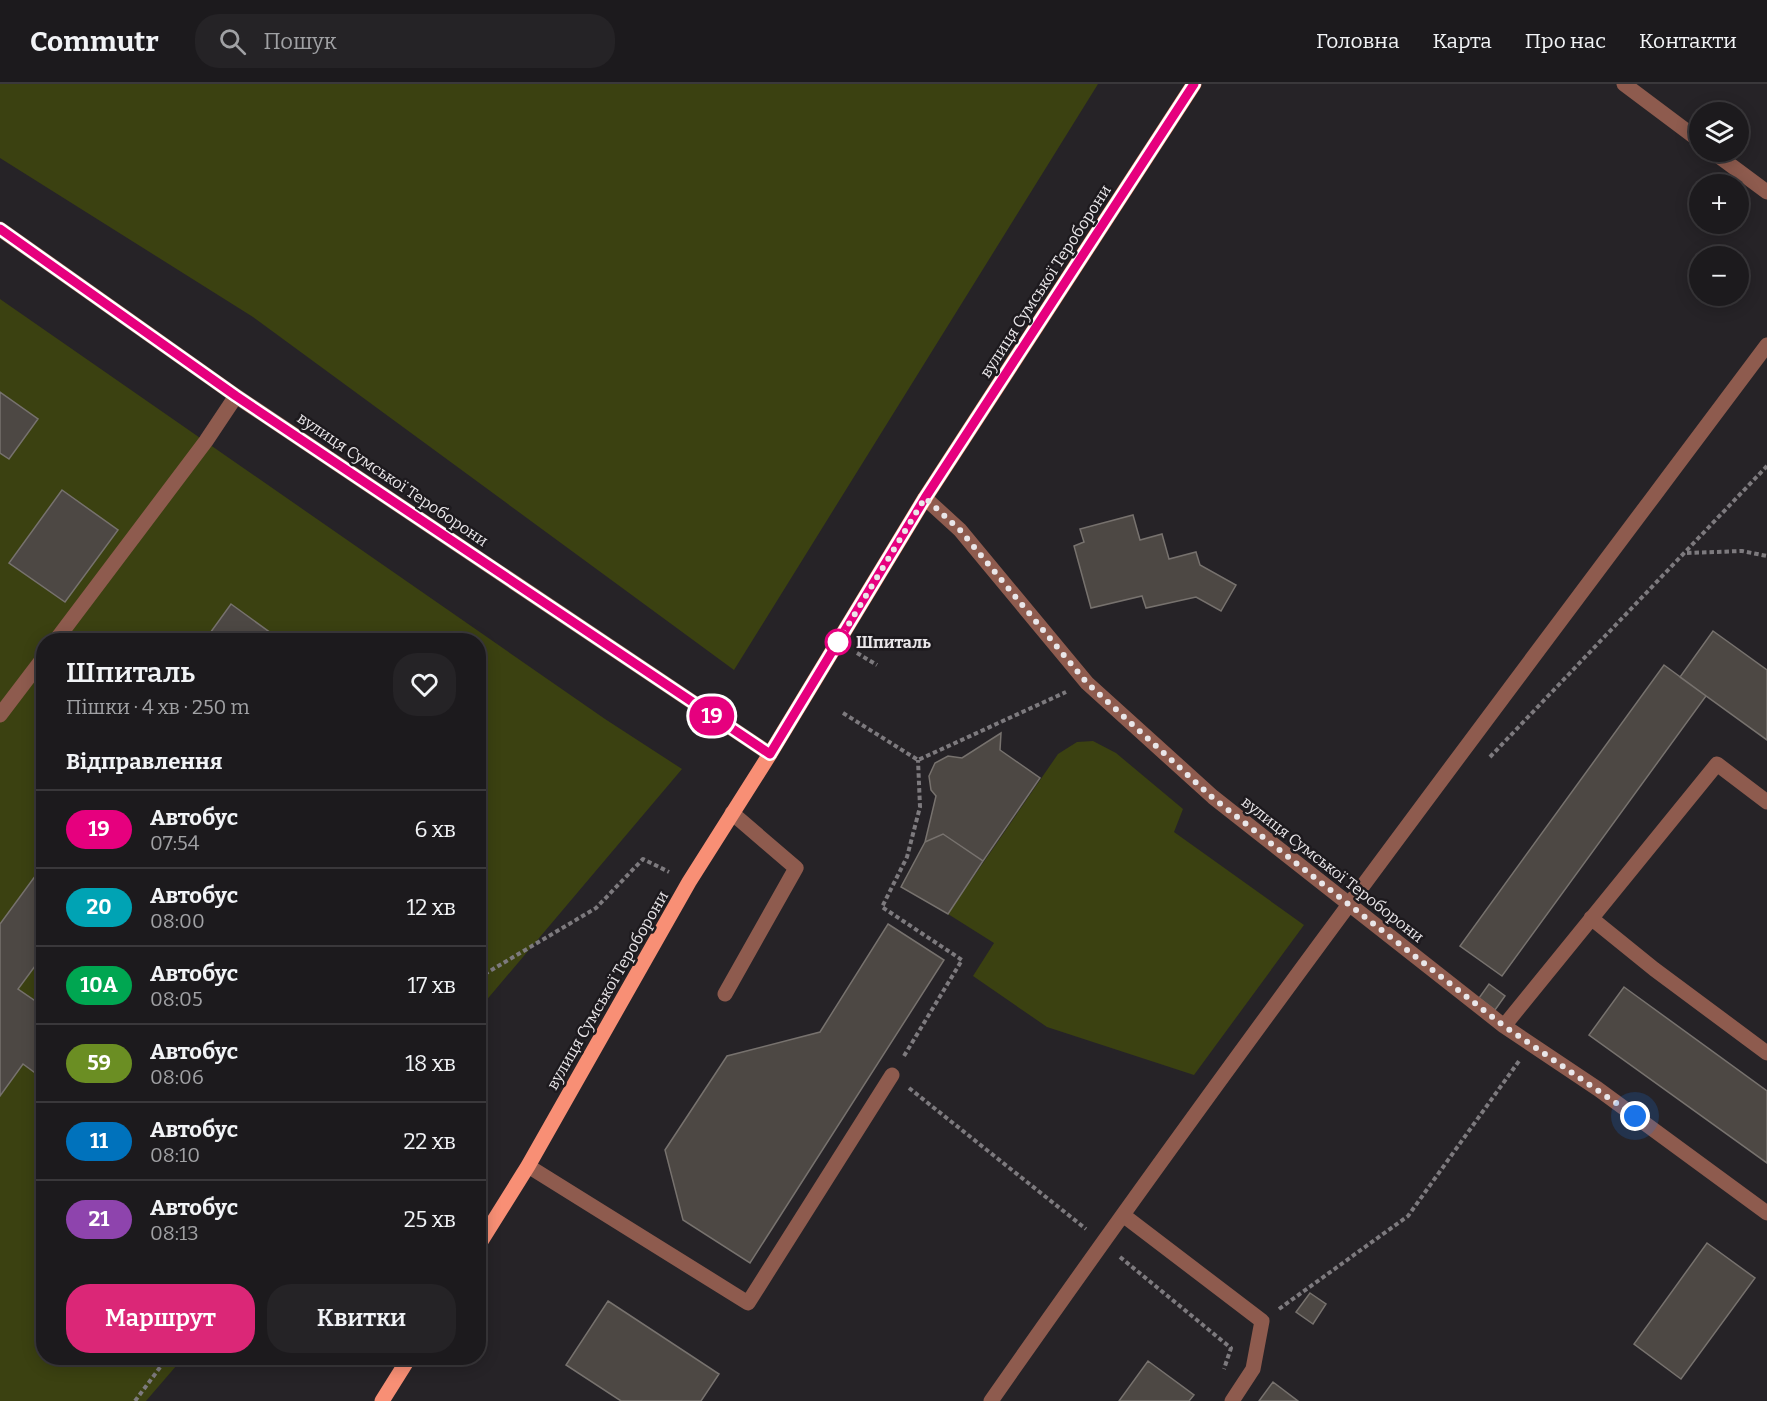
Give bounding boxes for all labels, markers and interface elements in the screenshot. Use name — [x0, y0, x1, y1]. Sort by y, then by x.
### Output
search box — [195, 14, 615, 68]
text: Commutr — [30, 25, 159, 58]
icon: search — [216, 25, 249, 58]
text: Пошук — [264, 28, 337, 55]
text: Головна — [1316, 28, 1400, 54]
text: Карта — [1433, 28, 1492, 54]
text: Про нас — [1525, 28, 1606, 54]
text: Контакти — [1639, 28, 1737, 54]
map controls — [1689, 102, 1749, 306]
button: layers — [1689, 102, 1749, 162]
button: + — [1689, 174, 1749, 234]
street label: вулиця Сумської Тероборони — [976, 181, 1115, 381]
button: − — [1689, 246, 1749, 306]
street label: вулиця Сумської Тероборони — [294, 408, 492, 551]
marker: Шпиталь — [825, 629, 851, 655]
place label: Шпиталь — [856, 633, 931, 652]
button: heart — [393, 653, 456, 716]
text: Шпиталь — [66, 656, 195, 689]
text: Пішки · 4 хв · 250 m — [66, 695, 249, 719]
line badge: 19 — [685, 696, 739, 736]
text: 19 — [701, 703, 723, 729]
text: Відправлення — [66, 748, 223, 775]
street label: вулиця Сумської Тероборони — [1238, 792, 1428, 946]
text: Автобус — [150, 804, 238, 831]
text: 19 — [88, 816, 110, 842]
text: 6 хв — [414, 816, 456, 843]
text: 07:54 — [150, 831, 199, 855]
text: Автобус — [150, 882, 238, 909]
street label: вулиця Сумської Тероборони — [543, 888, 672, 1093]
text: 20 — [86, 894, 112, 920]
text: 12 хв — [406, 894, 456, 921]
text: 08:00 — [150, 909, 205, 933]
text: Автобус — [150, 960, 238, 987]
text: 10А — [80, 972, 118, 998]
text: 17 хв — [408, 972, 456, 999]
text: 08:05 — [150, 987, 203, 1011]
text: Автобус — [150, 1038, 238, 1065]
text: 59 — [87, 1050, 111, 1076]
text: 18 хв — [405, 1050, 456, 1077]
text: 08:06 — [150, 1065, 204, 1089]
your location — [1620, 1101, 1650, 1131]
text: Автобус — [150, 1116, 238, 1143]
text: 11 — [90, 1128, 108, 1154]
text: 22 хв — [403, 1128, 456, 1155]
text: 08:10 — [150, 1143, 200, 1167]
text: Автобус — [150, 1194, 238, 1221]
text: 21 — [89, 1206, 109, 1232]
text: 25 хв — [404, 1206, 456, 1233]
text: 08:13 — [150, 1221, 199, 1245]
button: Маршрут — [66, 1284, 255, 1353]
button: Квитки — [267, 1284, 456, 1353]

